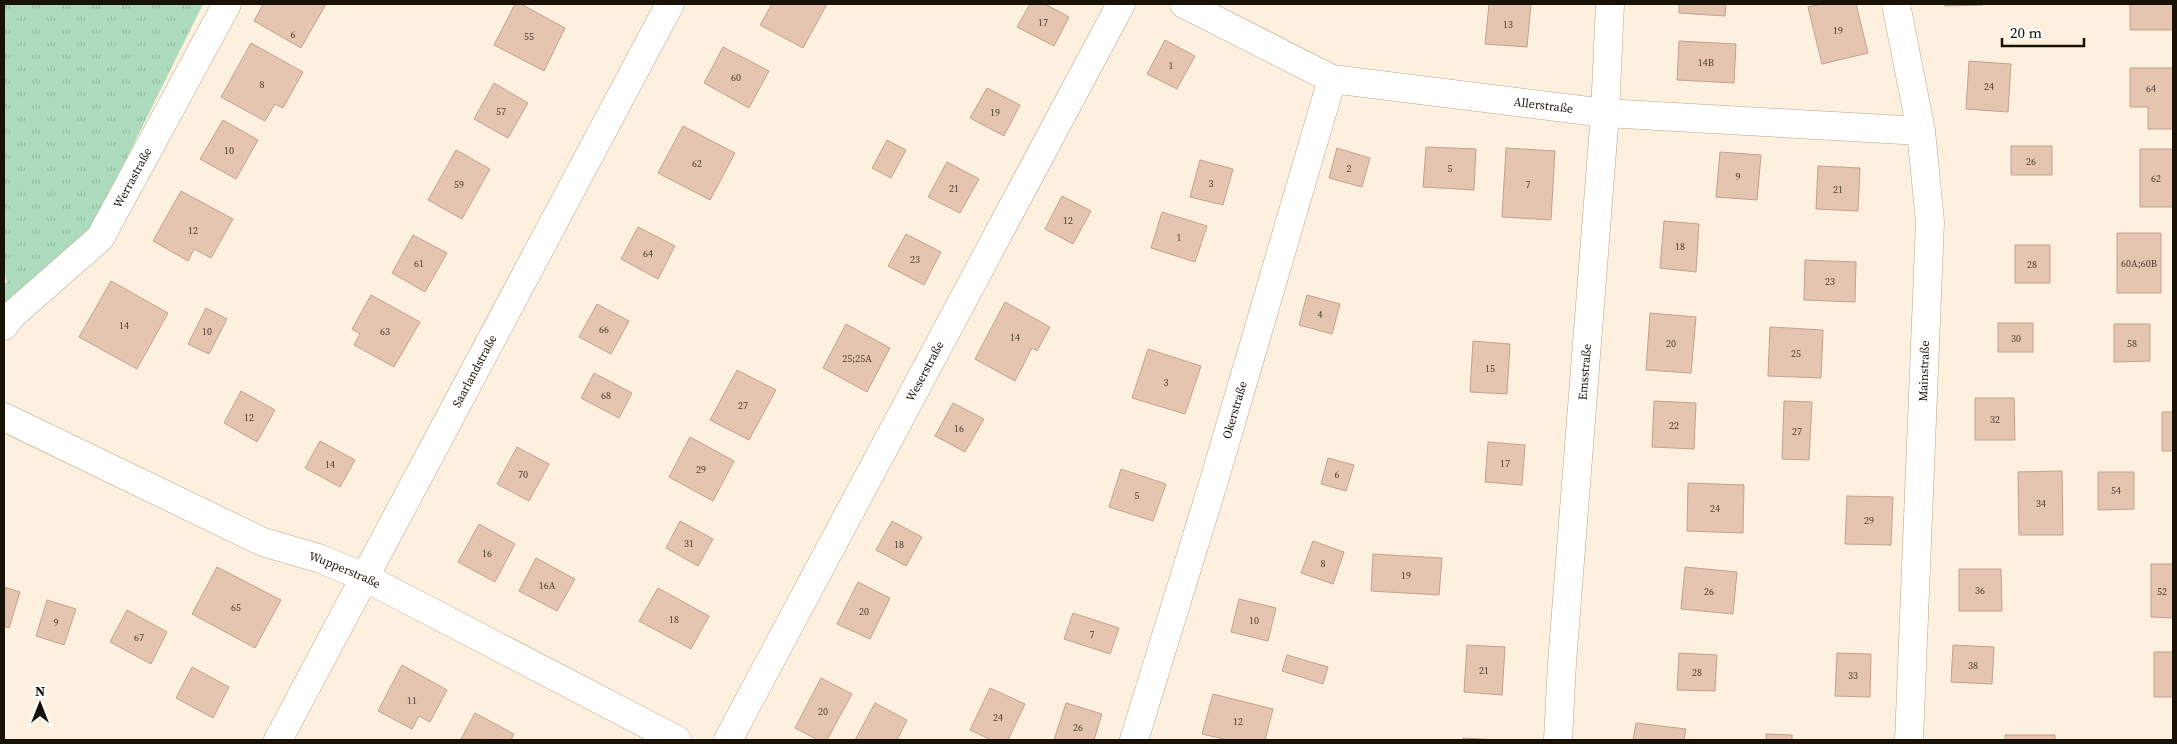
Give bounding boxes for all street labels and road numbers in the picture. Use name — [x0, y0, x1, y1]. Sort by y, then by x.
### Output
street label: Allerstraße — [1513, 94, 1574, 117]
street label: Werrastraße — [110, 145, 156, 211]
street label: Saarlandstraße — [449, 332, 500, 410]
street label: Weserstraße — [902, 338, 948, 404]
street label: Mainstraße — [1915, 340, 1933, 402]
street label: Emsstraße — [1575, 343, 1595, 401]
street label: Okerstraße — [1219, 379, 1251, 441]
street label: Wupperstraße — [307, 548, 383, 592]

